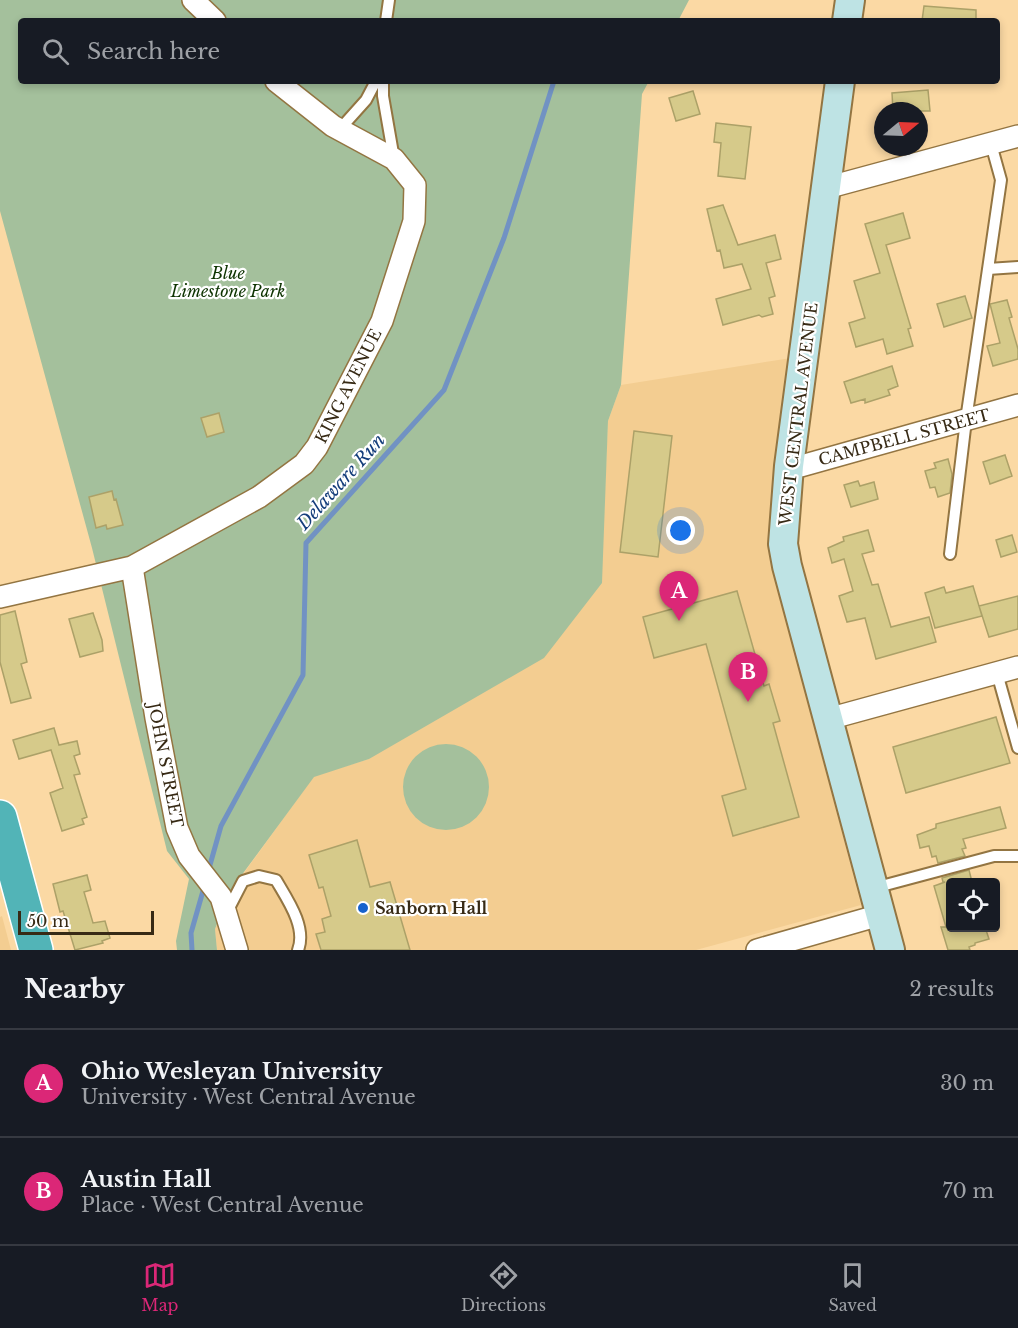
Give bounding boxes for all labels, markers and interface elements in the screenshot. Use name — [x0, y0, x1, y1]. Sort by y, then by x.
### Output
search box — [18, 18, 1000, 84]
icon: search — [39, 35, 72, 68]
text: Search here — [87, 38, 220, 65]
north arrow — [874, 102, 928, 156]
park label: Blue Limestone Park — [170, 263, 285, 301]
street label: WEST CENTRAL AVENUE — [774, 301, 822, 528]
street label: KING AVENUE — [310, 325, 386, 447]
street label: CAMPBELL STREET — [816, 404, 992, 470]
water label: Delaware Run — [292, 430, 390, 535]
your location — [666, 516, 695, 545]
pin: A — [660, 572, 698, 621]
pin: B — [728, 652, 768, 702]
street label: JOHN STREET — [144, 699, 188, 829]
map controls — [946, 878, 1000, 932]
button: locate — [946, 878, 1000, 932]
place label: Sanborn Hall — [375, 898, 488, 918]
marker: Sanborn Hall — [356, 901, 370, 915]
scale bar — [18, 908, 154, 936]
text: 50 m — [27, 911, 69, 931]
text: Nearby — [24, 973, 125, 1005]
text: 2 results — [910, 977, 994, 1001]
text: Ohio Wesleyan University — [81, 1058, 382, 1085]
text: A — [35, 1071, 52, 1095]
text: 30 m — [940, 1071, 994, 1095]
text: University · West Central Avenue — [81, 1085, 416, 1109]
text: Austin Hall — [81, 1166, 211, 1193]
text: B — [36, 1179, 51, 1203]
text: 70 m — [942, 1179, 994, 1203]
text: Place · West Central Avenue — [81, 1193, 364, 1217]
tab: Map — [141, 1259, 178, 1315]
tab: Directions — [461, 1259, 546, 1315]
tab: Saved — [828, 1259, 877, 1315]

